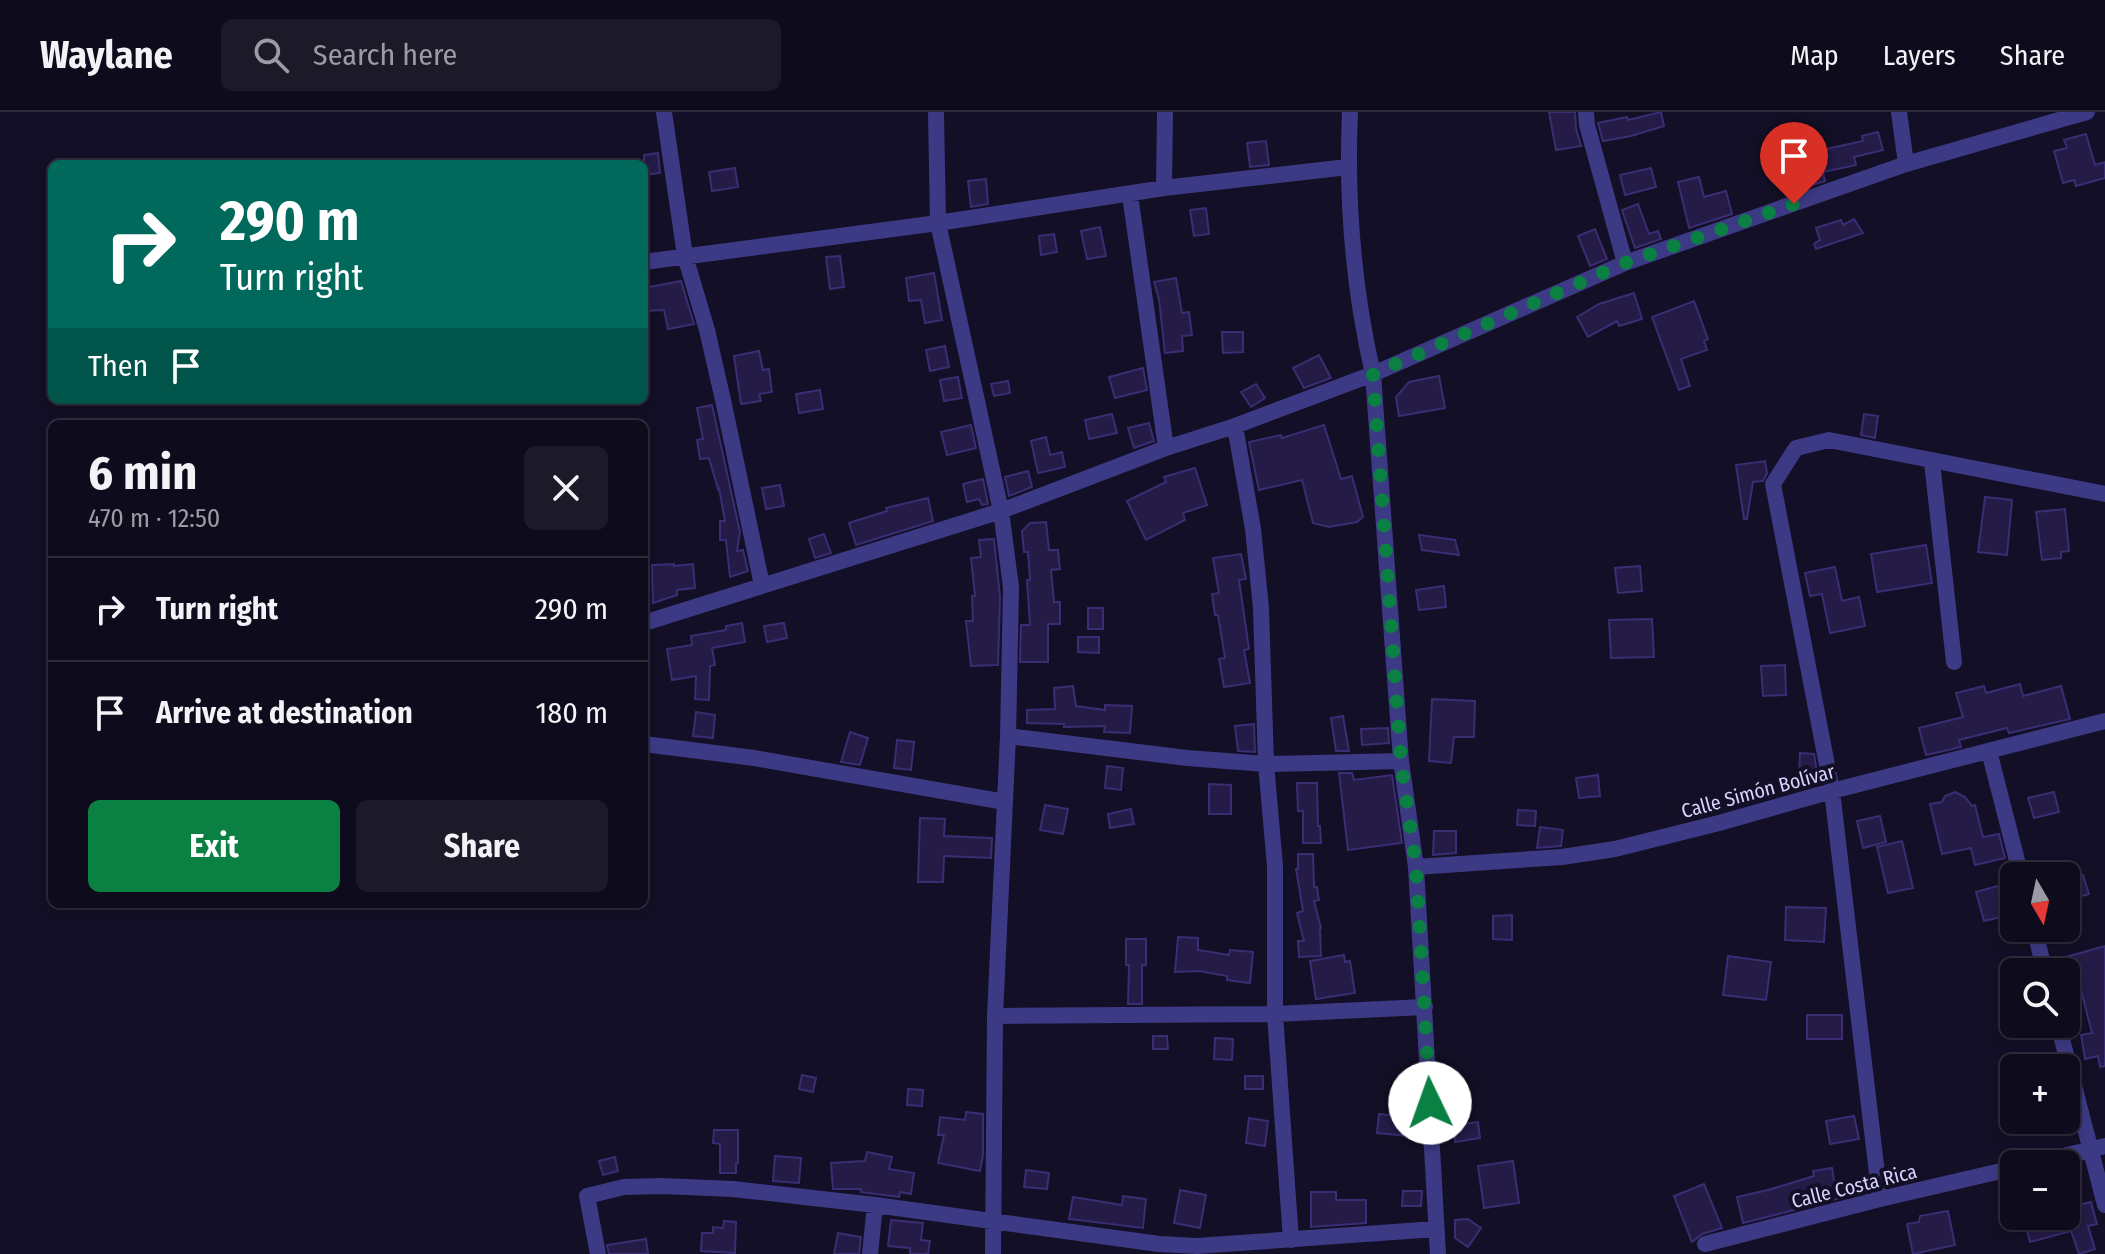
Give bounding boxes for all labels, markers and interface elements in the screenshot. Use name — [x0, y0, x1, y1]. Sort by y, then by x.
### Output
search box — [221, 19, 781, 91]
text: Waylane — [40, 32, 173, 78]
icon: search — [249, 33, 293, 77]
text: Search here — [313, 37, 457, 73]
text: Map — [1790, 39, 1839, 72]
text: Layers — [1883, 39, 1956, 72]
text: Share — [2000, 39, 2065, 72]
pin — [1760, 122, 1828, 204]
icon: arrive — [1772, 134, 1816, 178]
text: 290 m — [220, 188, 360, 255]
icon: right — [88, 192, 192, 296]
text: Turn right — [220, 256, 363, 300]
icon: arrive — [164, 344, 208, 388]
text: Then — [88, 348, 148, 384]
text: 6 min — [88, 444, 197, 502]
button: close — [524, 446, 608, 530]
text: 470 m · 12:50 — [88, 503, 220, 534]
icon: right — [88, 587, 132, 631]
text: Turn right — [156, 591, 278, 627]
text: 290 m — [535, 591, 608, 627]
icon: arrive — [88, 691, 132, 735]
text: Arrive at destination — [156, 695, 413, 731]
text: 180 m — [536, 695, 608, 731]
street label: Calle Simón Bolívar — [1679, 759, 1837, 823]
button: Exit — [88, 800, 340, 892]
button: Share — [356, 800, 608, 892]
north arrow — [2000, 862, 2080, 942]
map controls — [2000, 862, 2080, 1230]
button: search — [2000, 958, 2080, 1038]
button: + — [2000, 1054, 2080, 1134]
position arrow — [1388, 1061, 1472, 1145]
button: − — [2000, 1150, 2080, 1230]
street label: Calle Costa Rica — [1789, 1159, 1919, 1213]

